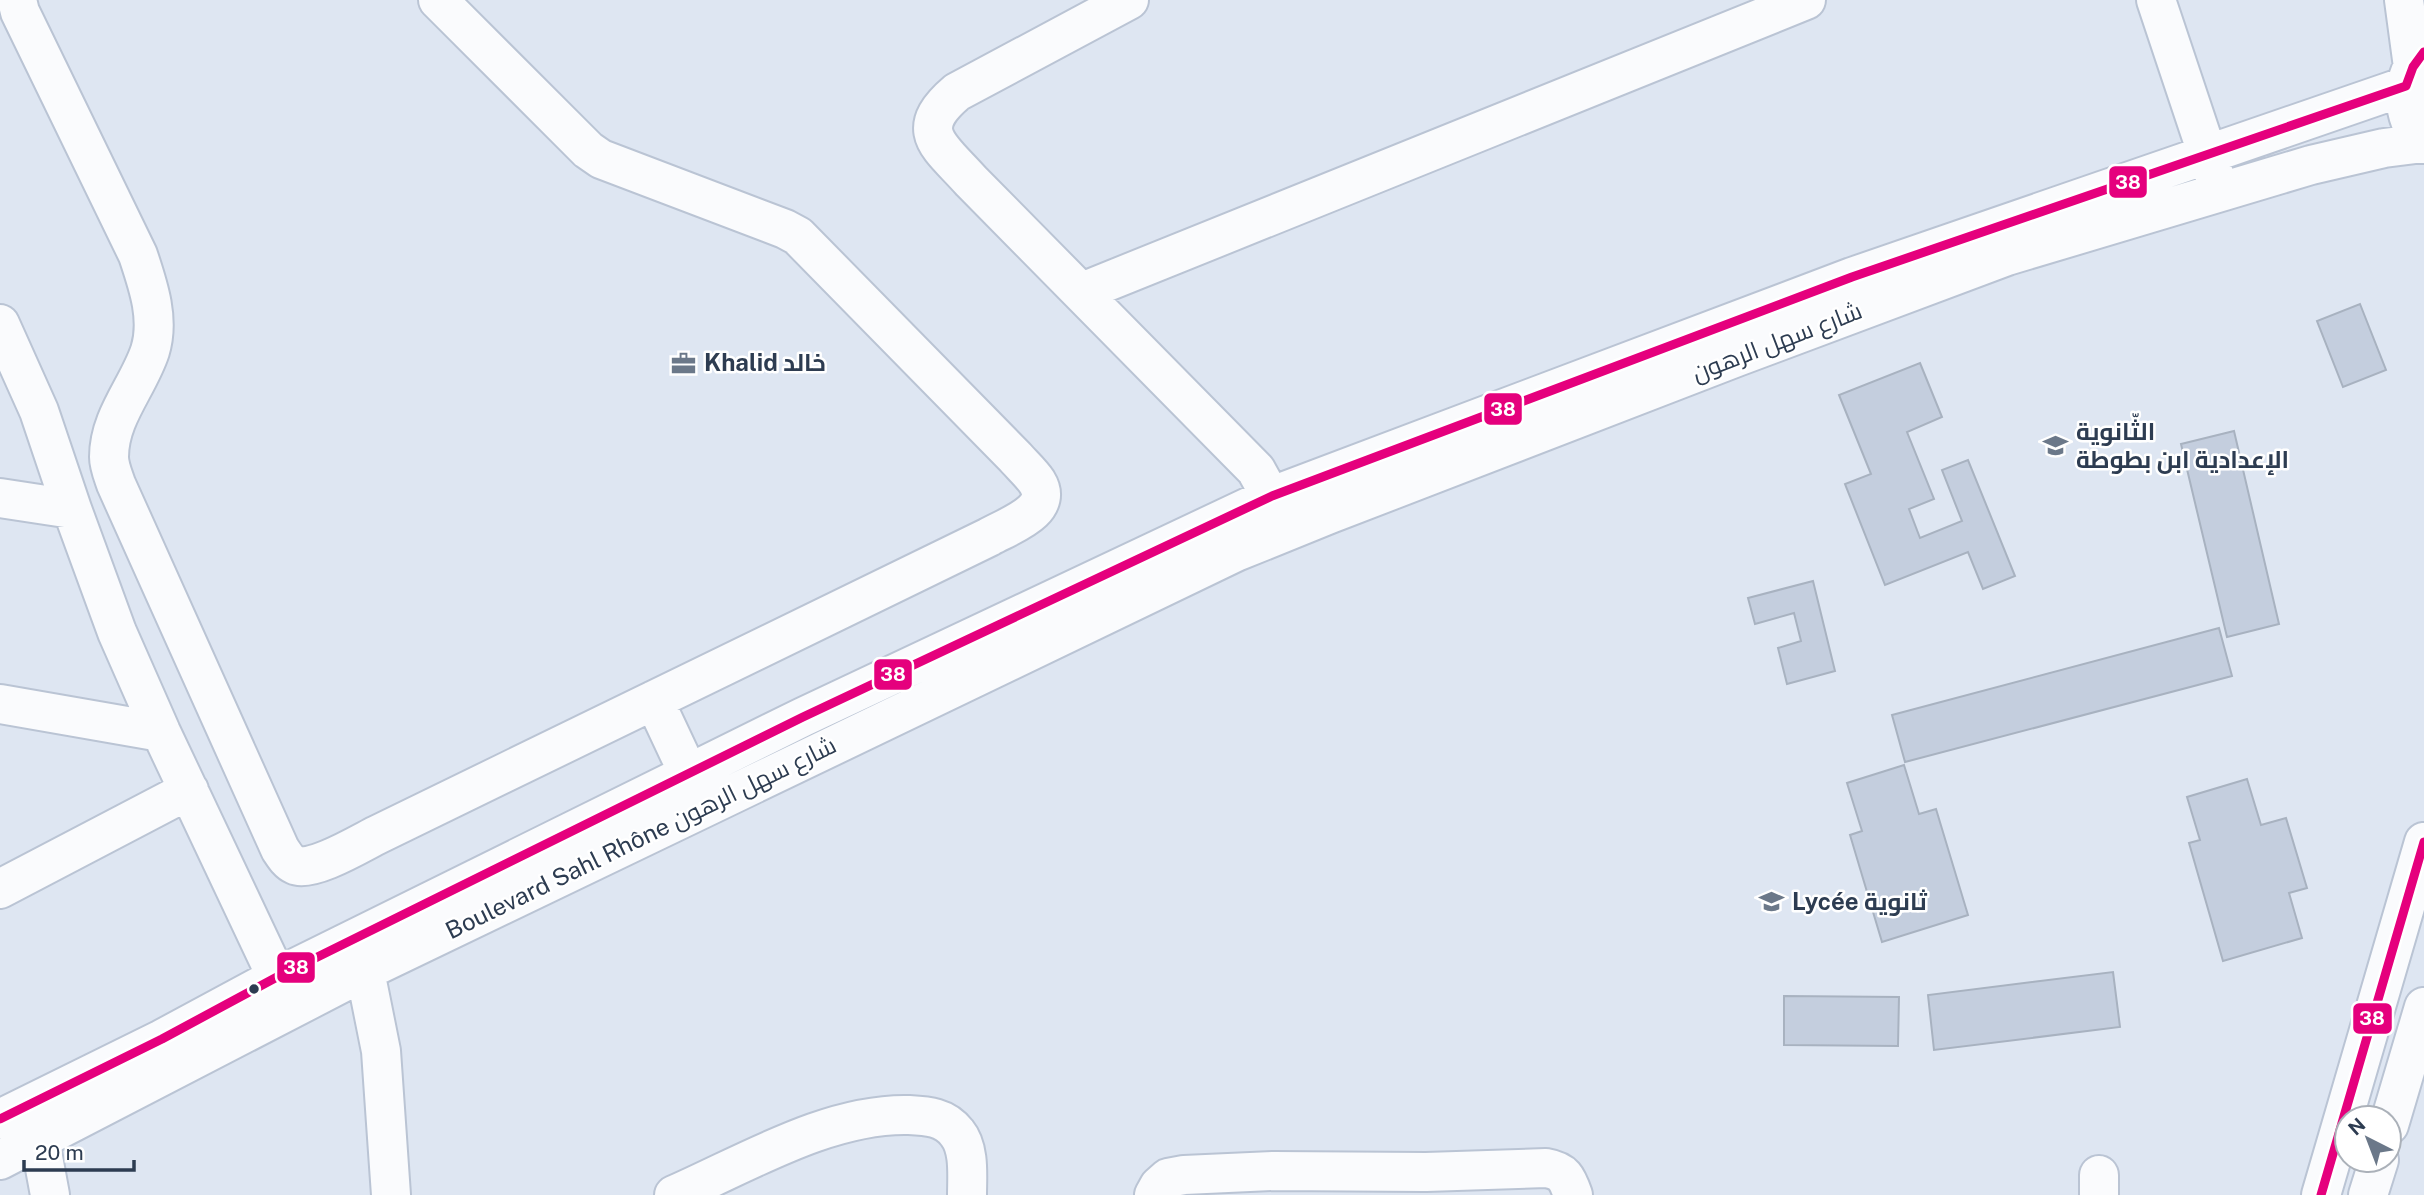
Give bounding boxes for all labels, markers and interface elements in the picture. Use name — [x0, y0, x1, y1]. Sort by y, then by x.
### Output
line badge: 38 — [2108, 165, 2148, 199]
text: 38 — [2115, 171, 2141, 193]
street label: شارع سهل الرهون — [1688, 296, 1867, 389]
place label: Khalid خالد — [704, 348, 826, 376]
office icon: Khalid خالد — [670, 349, 698, 377]
line badge: 38 — [1483, 392, 1523, 426]
text: 38 — [1490, 398, 1516, 420]
place label: الثّانوية الإعدادية ابن بطوطة — [2076, 412, 2289, 475]
school or university icon: الثّانوية الإعدادية ابن بطوطة — [2042, 432, 2070, 460]
line badge: 38 — [873, 658, 913, 691]
text: 38 — [880, 663, 906, 685]
street label: Boulevard Sahl Rhône شارع سهل الرهون — [441, 730, 842, 947]
place label: Lycée ثانوية — [1792, 887, 1928, 916]
school or university icon: Lycée ثانوية — [1758, 888, 1786, 916]
line badge: 38 — [276, 951, 316, 984]
text: 38 — [283, 956, 309, 978]
unlabelled marker — [247, 982, 261, 996]
line badge: 38 — [2352, 1002, 2393, 1035]
text: 38 — [2359, 1007, 2385, 1029]
north arrow — [2333, 1104, 2403, 1174]
text: N — [2344, 1113, 2370, 1140]
scale bar — [24, 1128, 135, 1172]
text: 20 m — [35, 1140, 84, 1165]

